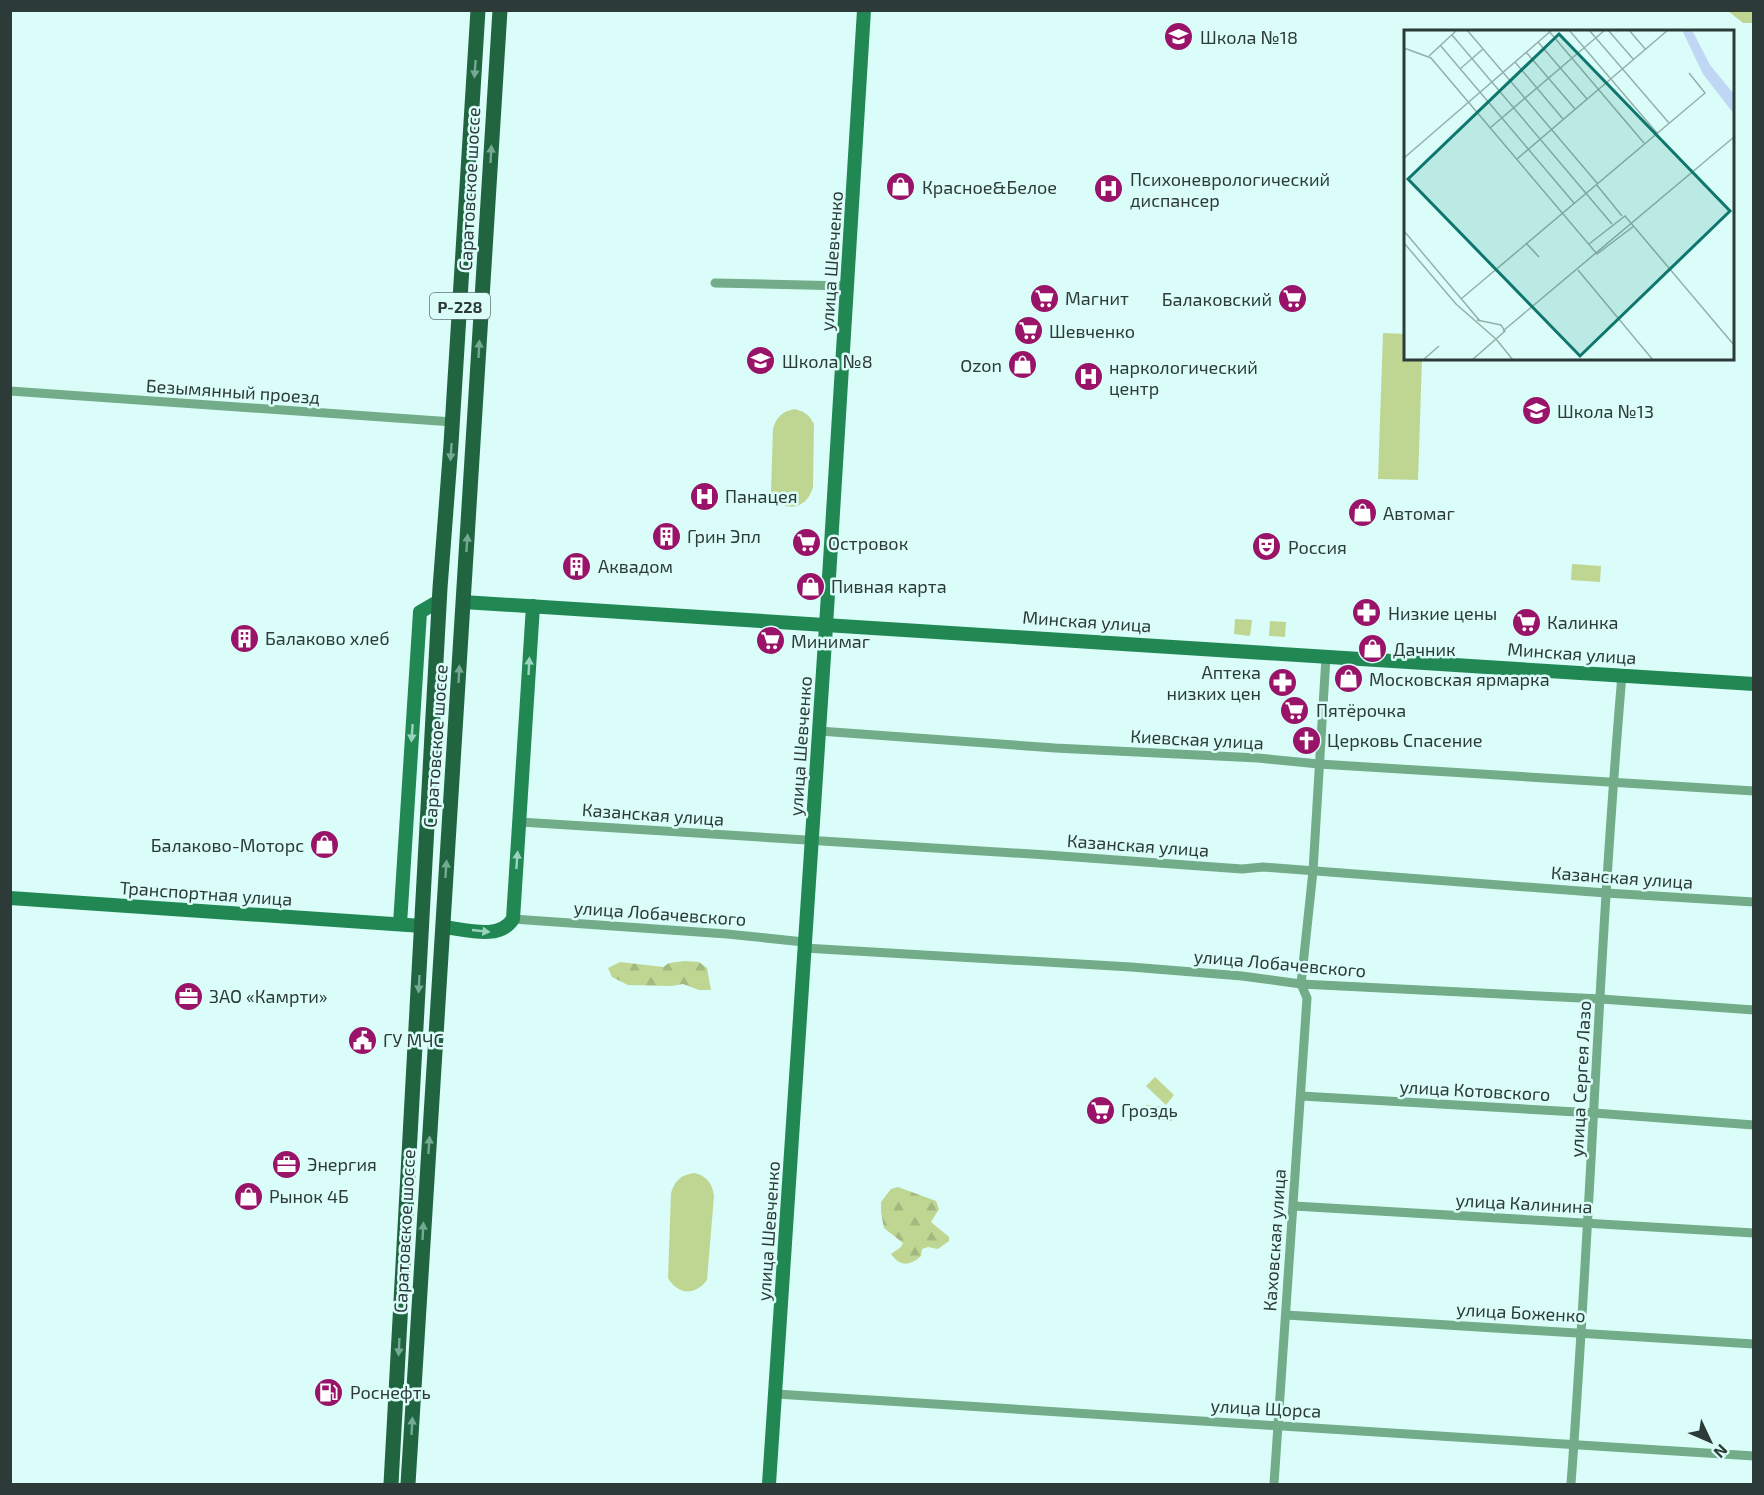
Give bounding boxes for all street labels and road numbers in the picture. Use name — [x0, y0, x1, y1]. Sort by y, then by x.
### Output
street label: Саратовское шоссе — [454, 107, 484, 271]
street label: улица Шевченко — [815, 190, 847, 332]
road number: Р-228 — [430, 293, 490, 319]
street label: Безымянный проезд — [145, 374, 321, 408]
street label: Минская улица — [1022, 606, 1152, 636]
street label: Минская улица — [1507, 638, 1637, 668]
street label: Саратовское шоссе — [418, 663, 452, 829]
street label: улица Шевченко — [784, 675, 816, 817]
street label: Киевская улица — [1130, 725, 1264, 753]
street label: Казанская улица — [581, 798, 725, 830]
street label: Казанская улица — [1066, 829, 1210, 861]
street label: Казанская улица — [1550, 861, 1694, 893]
street label: Транспортная улица — [119, 876, 293, 910]
street label: улица Лобачевского — [573, 896, 747, 930]
street label: улица Лобачевского — [1193, 945, 1367, 981]
street label: улица Сергея Лазо — [1565, 1000, 1595, 1158]
street label: улица Котовского — [1399, 1075, 1551, 1105]
street label: Саратовское шоссе — [389, 1149, 419, 1313]
street label: улица Шевченко — [752, 1160, 784, 1302]
street label: Каховская улица — [1258, 1168, 1290, 1312]
street label: улица Калинина — [1455, 1188, 1593, 1218]
street label: улица Боженко — [1456, 1298, 1586, 1326]
street label: улица Щорса — [1210, 1394, 1322, 1422]

